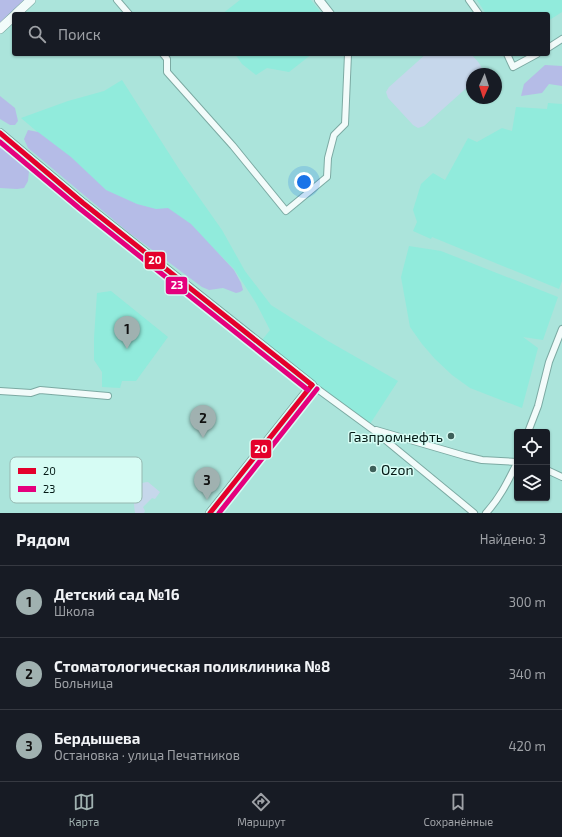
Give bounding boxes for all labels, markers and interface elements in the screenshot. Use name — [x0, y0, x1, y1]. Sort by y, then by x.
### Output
search box — [12, 12, 550, 56]
icon: search — [26, 23, 48, 45]
text: Поиск — [58, 25, 101, 43]
north arrow — [466, 68, 502, 104]
your location — [294, 172, 314, 192]
line badge: 20 — [144, 251, 166, 270]
text: 20 — [148, 253, 162, 266]
line badge: 23 — [165, 276, 188, 295]
text: 23 — [171, 278, 183, 291]
pin: 1 — [114, 316, 140, 349]
pin: 2 — [190, 405, 216, 438]
place label: Газпромнефть — [348, 428, 443, 445]
map controls — [514, 429, 550, 501]
button: locate — [514, 429, 550, 465]
marker: Газпромнефть — [446, 431, 456, 441]
line badge: 20 — [250, 439, 272, 459]
text: 20 — [254, 442, 268, 455]
legend — [10, 457, 142, 503]
place label: Ozon — [381, 461, 414, 478]
text: 20 — [43, 464, 56, 477]
marker: Ozon — [368, 464, 378, 474]
button: layers — [514, 465, 550, 501]
pin: 3 — [194, 467, 220, 500]
text: 23 — [43, 482, 55, 495]
text: Рядом — [16, 529, 70, 549]
text: Найдено: 3 — [480, 531, 546, 547]
text: Детский сад №16 — [54, 585, 180, 603]
text: 1 — [26, 594, 32, 610]
text: 300 m — [509, 594, 546, 610]
text: Школа — [54, 603, 95, 619]
text: Стоматологическая поликлиника №8 — [54, 657, 330, 675]
text: 2 — [25, 666, 33, 682]
text: 340 m — [509, 666, 546, 682]
text: Больница — [54, 675, 113, 691]
text: Бердышева — [54, 729, 140, 747]
text: 3 — [25, 738, 33, 754]
text: 420 m — [509, 738, 546, 754]
text: Остановка · улица Печатников — [54, 747, 240, 763]
tab: Карта — [69, 791, 99, 828]
tab: Маршрут — [237, 791, 286, 828]
tab: Сохранённые — [423, 791, 493, 828]

